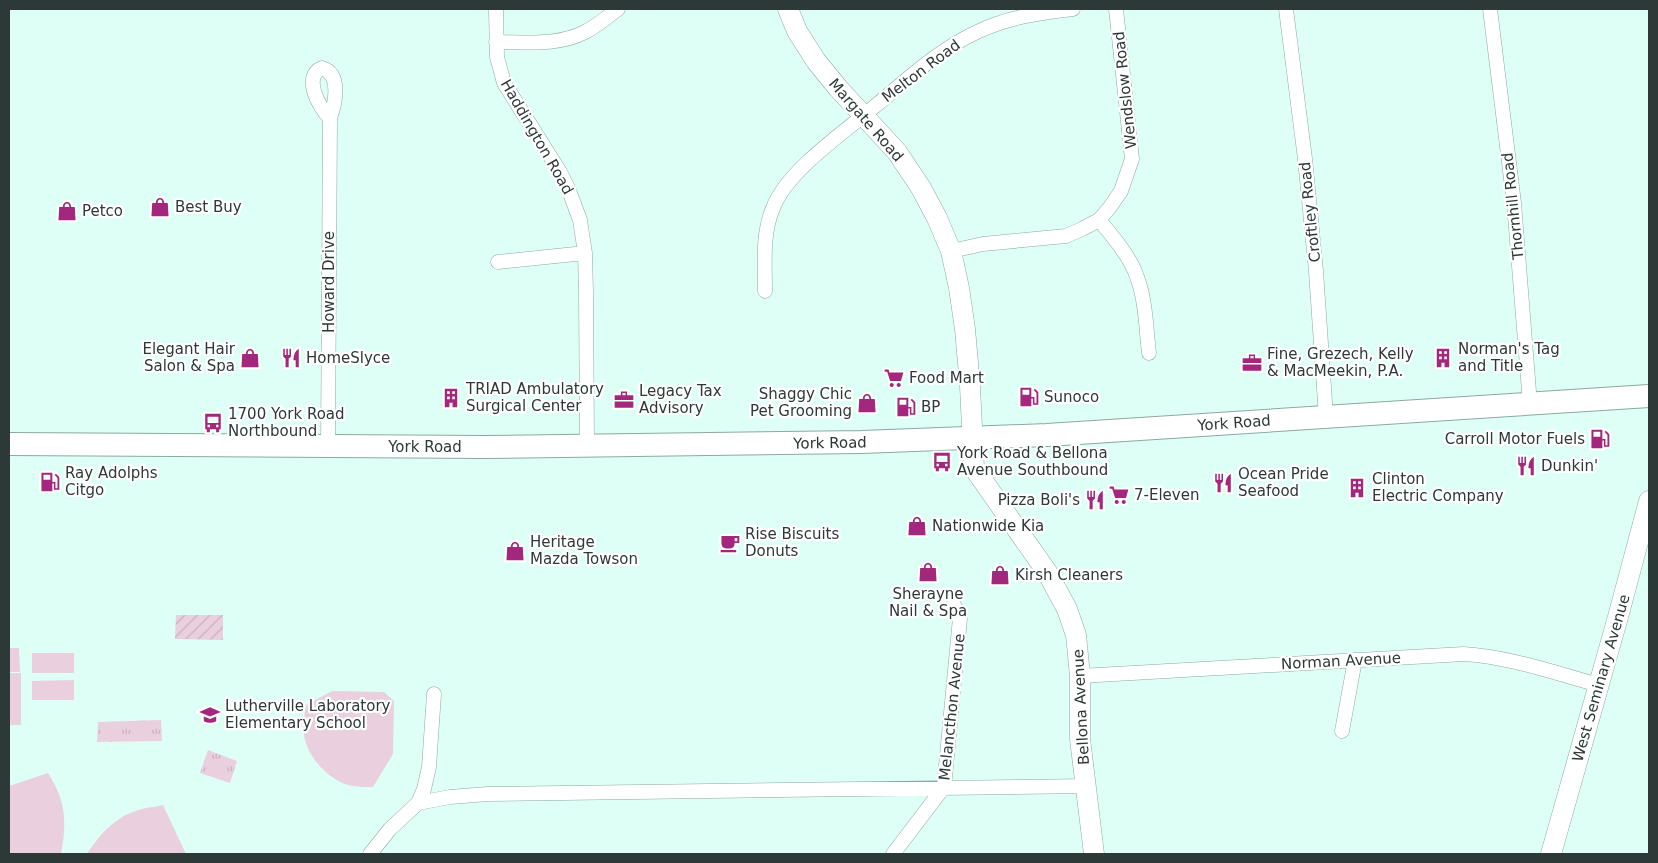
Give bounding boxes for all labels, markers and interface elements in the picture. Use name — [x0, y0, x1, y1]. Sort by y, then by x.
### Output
street label: Wendslow Road — [1110, 30, 1140, 150]
street label: Melton Road — [878, 36, 964, 106]
street label: Margate Road — [825, 75, 907, 165]
street label: Haddington Road — [497, 76, 577, 198]
street label: Thornhill Road — [1498, 152, 1528, 261]
street label: Croftley Road — [1296, 161, 1324, 263]
shop icon: Best Buy — [149, 196, 171, 218]
place label: Best Buy — [175, 198, 242, 216]
shop icon: Petco — [56, 200, 78, 222]
place label: Petco — [82, 202, 123, 220]
street label: Howard Drive — [320, 231, 338, 333]
place label: Elegant Hair Salon & Spa — [142, 340, 236, 375]
place label: Norman's Tag and Title — [1458, 340, 1560, 375]
place label: Fine, Grezech, Kelly & MacMeekin, P.A. — [1267, 345, 1414, 380]
shop icon: Elegant Hair Salon & Spa — [239, 347, 261, 369]
restaurant icon: HomeSlyce — [280, 347, 302, 369]
building icon: Norman's Tag and Title — [1432, 347, 1454, 369]
place label: HomeSlyce — [306, 349, 390, 367]
office icon: Fine, Grezech, Kelly & MacMeekin, P.A. — [1241, 352, 1263, 374]
supermarket icon: Food Mart — [883, 367, 905, 389]
place label: Food Mart — [909, 369, 984, 387]
place label: TRIAD Ambulatory Surgical Center — [465, 380, 604, 415]
place label: Legacy Tax Advisory — [639, 382, 722, 417]
place label: Shaggy Chic Pet Grooming — [750, 385, 852, 420]
fuel station icon: Sunoco — [1018, 386, 1040, 408]
building icon: TRIAD Ambulatory Surgical Center — [440, 387, 462, 409]
place label: Sunoco — [1044, 388, 1099, 406]
office icon: Legacy Tax Advisory — [613, 389, 635, 411]
shop icon: Shaggy Chic Pet Grooming — [856, 392, 878, 414]
fuel station icon: BP — [895, 396, 917, 418]
place label: BP — [921, 398, 940, 416]
place label: 1700 York Road Northbound — [228, 405, 345, 440]
street label: York Road — [1196, 411, 1271, 435]
bus stop icon: 1700 York Road Northbound — [202, 412, 224, 434]
fuel station icon: Carroll Motor Fuels — [1589, 428, 1611, 450]
place label: Carroll Motor Fuels — [1445, 430, 1585, 448]
street label: York Road — [792, 433, 867, 453]
street label: York Road — [387, 438, 462, 456]
place label: York Road & Bellona Avenue Southbound — [956, 444, 1108, 479]
bus stop icon: York Road & Bellona Avenue Southbound — [931, 451, 953, 473]
restaurant icon: Dunkin' — [1515, 455, 1537, 477]
place label: Dunkin' — [1541, 457, 1598, 475]
place label: Ray Adolphs Citgo — [65, 464, 158, 499]
place label: Ocean Pride Seafood — [1238, 465, 1329, 500]
place label: Clinton Electric Company — [1372, 470, 1504, 505]
fuel station icon: Ray Adolphs Citgo — [39, 471, 61, 493]
restaurant icon: Ocean Pride Seafood — [1212, 472, 1234, 494]
building icon: Clinton Electric Company — [1346, 477, 1368, 499]
supermarket icon: 7-Eleven — [1108, 484, 1130, 506]
place label: 7-Eleven — [1134, 486, 1199, 504]
restaurant icon: Pizza Boli's — [1084, 489, 1106, 511]
place label: Pizza Boli's — [998, 491, 1080, 509]
shop icon: Nationwide Kia — [906, 515, 928, 537]
place label: Nationwide Kia — [932, 517, 1044, 535]
place label: Rise Biscuits Donuts — [745, 525, 839, 560]
cafe icon: Rise Biscuits Donuts — [719, 532, 741, 554]
place label: Heritage Mazda Towson — [530, 533, 638, 568]
shop icon: Heritage Mazda Towson — [504, 540, 526, 562]
shop icon: Sherayne Nail & Spa — [917, 561, 939, 583]
shop icon: Kirsh Cleaners — [989, 564, 1011, 586]
place label: Kirsh Cleaners — [1015, 566, 1123, 584]
place label: Sherayne Nail & Spa — [889, 585, 967, 620]
street label: West Seminary Avenue — [1568, 592, 1634, 764]
street label: Melancthon Avenue — [935, 633, 969, 781]
street label: Bellona Avenue — [1069, 648, 1093, 766]
street label: Norman Avenue — [1281, 649, 1401, 673]
place label: Lutherville Laboratory Elementary School — [225, 697, 391, 732]
school or university icon: Lutherville Laboratory Elementary School — [199, 704, 221, 726]

